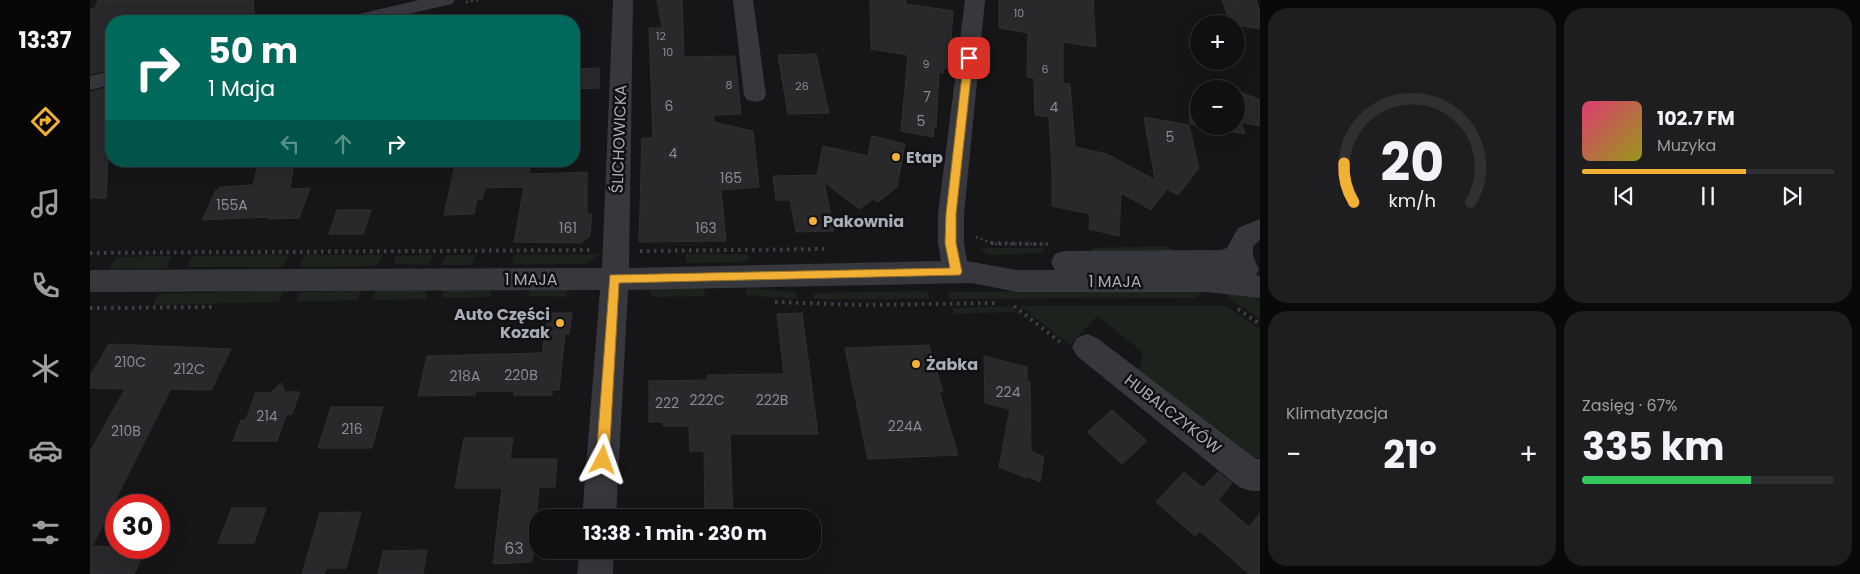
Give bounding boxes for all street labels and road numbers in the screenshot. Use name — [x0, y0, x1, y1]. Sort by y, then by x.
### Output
street label: ŚLICHOWICKA — [606, 84, 632, 194]
street label: 1 MAJA — [504, 268, 558, 291]
street label: 1 MAJA — [1088, 270, 1142, 293]
street label: HUBALCZYKÓW — [1120, 369, 1227, 459]

